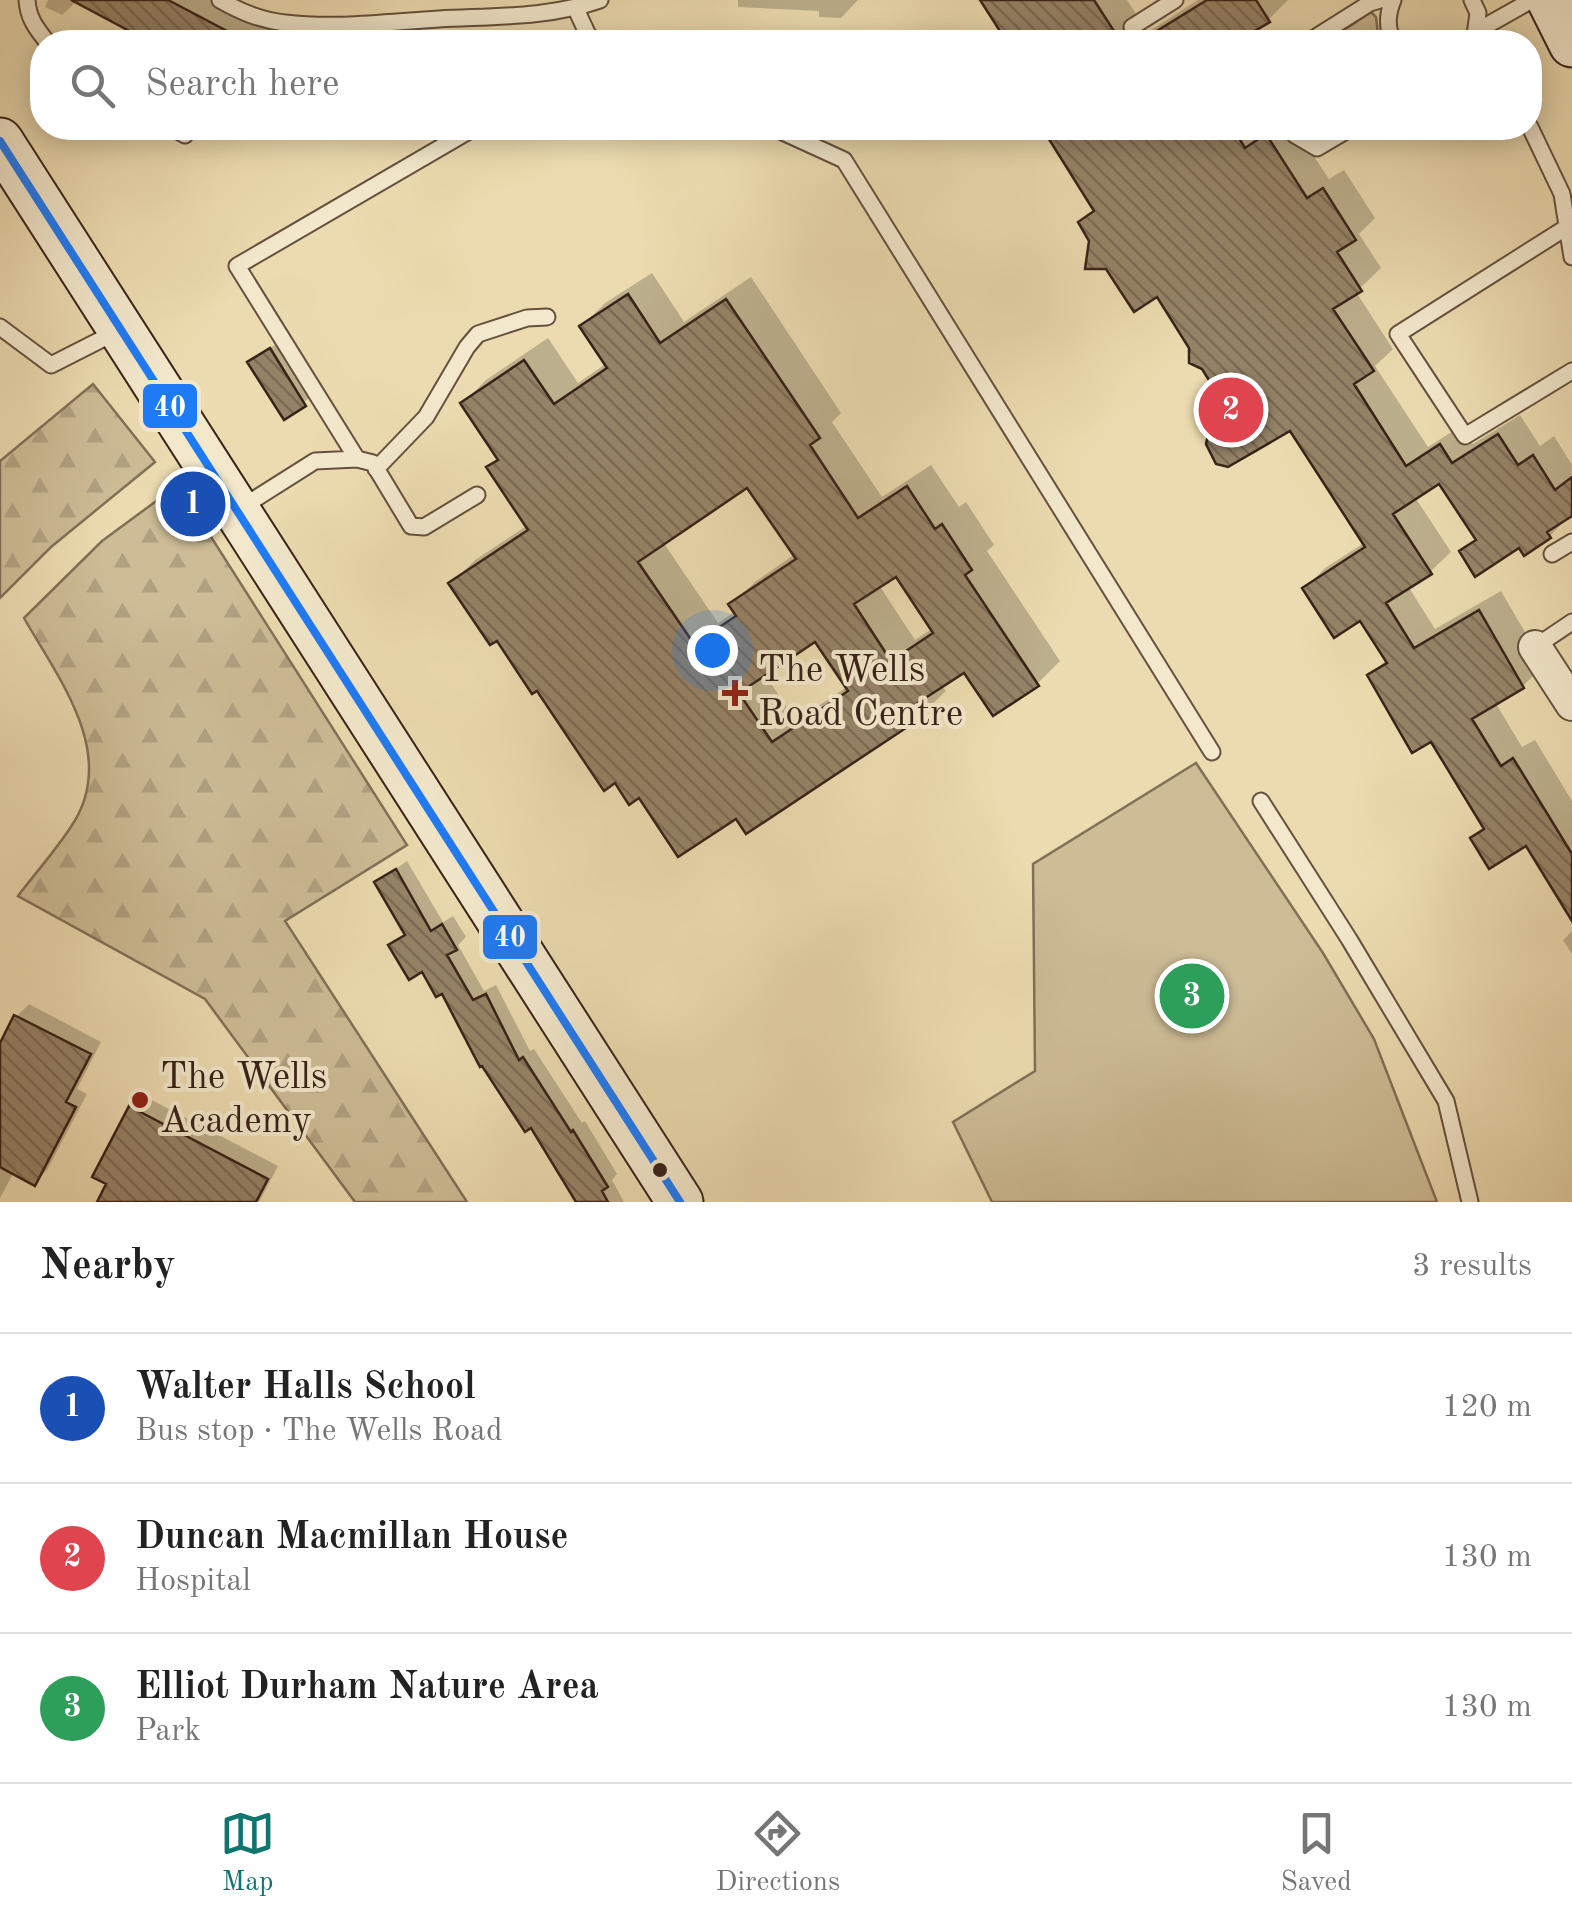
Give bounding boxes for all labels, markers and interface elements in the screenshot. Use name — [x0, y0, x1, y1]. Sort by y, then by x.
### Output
search box — [30, 30, 1542, 140]
icon: search — [65, 58, 120, 113]
text: Search here — [145, 66, 340, 104]
pin: 2 — [1198, 372, 1264, 448]
line badge: 40 — [141, 382, 199, 430]
text: 40 — [154, 395, 186, 423]
pin: 1 — [160, 466, 226, 542]
your location — [687, 625, 738, 676]
place label: The Wells Road Centre — [758, 652, 963, 734]
marker: The Wells Road Centre — [722, 680, 748, 706]
line badge: 40 — [481, 913, 539, 961]
text: 40 — [494, 925, 526, 953]
pin: 3 — [1160, 958, 1224, 1034]
place label: The Wells Academy — [160, 1059, 327, 1141]
marker: The Wells Academy — [129, 1089, 151, 1111]
unlabelled marker — [650, 1160, 670, 1180]
text: Nearby — [40, 1246, 176, 1288]
text: 3 results — [1412, 1251, 1532, 1283]
text: Walter Halls School — [135, 1369, 476, 1407]
text: 1 — [63, 1392, 82, 1424]
text: 120 m — [1442, 1392, 1532, 1424]
text: Bus stop · The Wells Road — [135, 1416, 503, 1448]
text: Duncan Macmillan House — [135, 1519, 568, 1557]
text: 2 — [63, 1542, 82, 1574]
text: 130 m — [1442, 1542, 1532, 1574]
text: Hospital — [135, 1566, 251, 1598]
text: Elliot Durham Nature Area — [135, 1669, 599, 1707]
text: 3 — [63, 1692, 82, 1724]
text: 130 m — [1442, 1692, 1532, 1724]
text: Park — [135, 1716, 201, 1748]
tab: Map — [220, 1806, 275, 1901]
tab: Directions — [716, 1806, 840, 1901]
tab: Saved — [1280, 1806, 1352, 1901]

